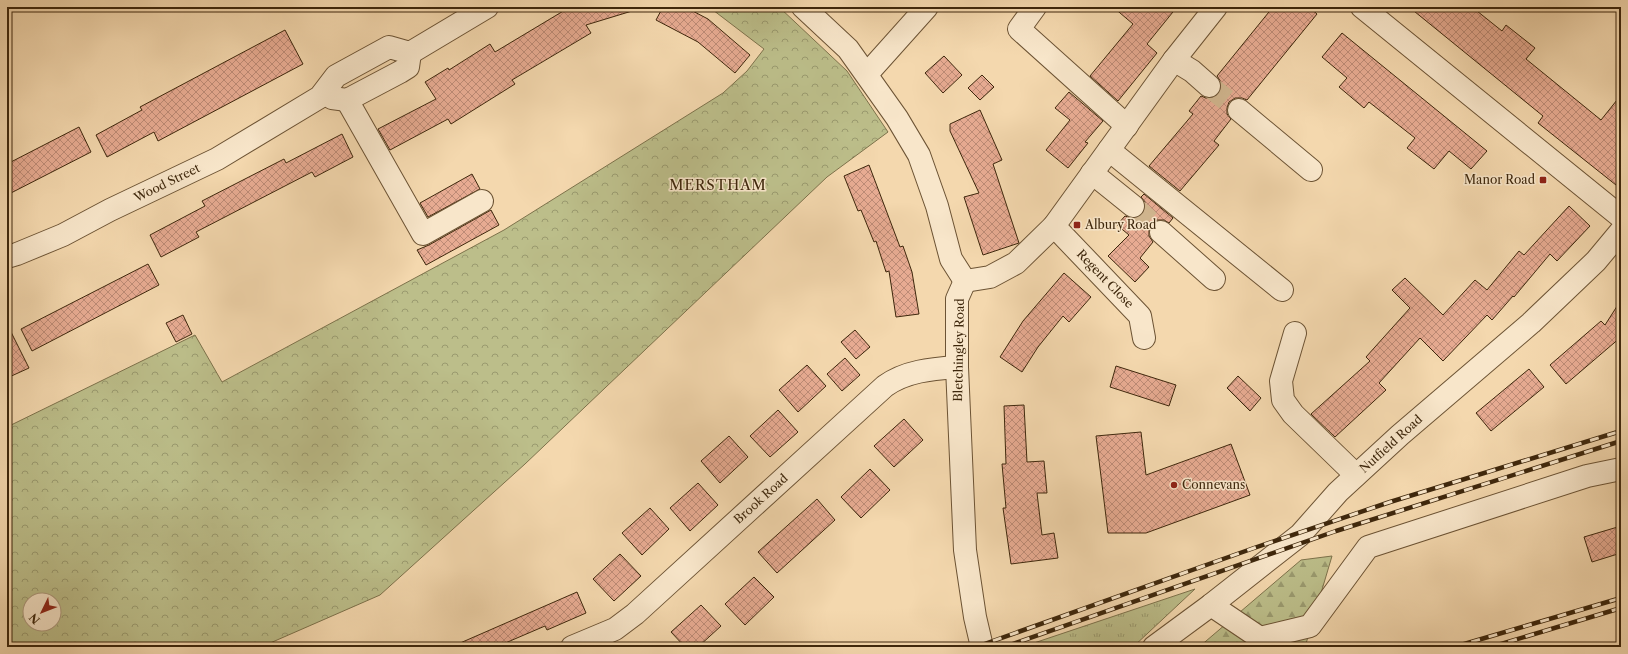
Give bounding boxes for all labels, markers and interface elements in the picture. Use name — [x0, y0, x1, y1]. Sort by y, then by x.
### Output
street label: Wood Street — [131, 160, 203, 205]
place label: Manor Road — [1464, 172, 1536, 187]
marker: Manor Road — [1538, 175, 1548, 185]
district label: MERSTHAM — [669, 176, 767, 194]
place label: Albury Road — [1084, 217, 1157, 232]
marker: Albury Road — [1072, 220, 1082, 230]
street label: Regent Close — [1074, 246, 1137, 311]
street label: Bletchingley Road — [950, 297, 967, 402]
street label: Nutfield Road — [1356, 411, 1426, 476]
street label: Brook Road — [731, 470, 791, 527]
place label: Connevans — [1182, 477, 1245, 492]
marker: Connevans — [1169, 480, 1179, 490]
north arrow — [22, 592, 62, 632]
text: N — [26, 610, 43, 627]

